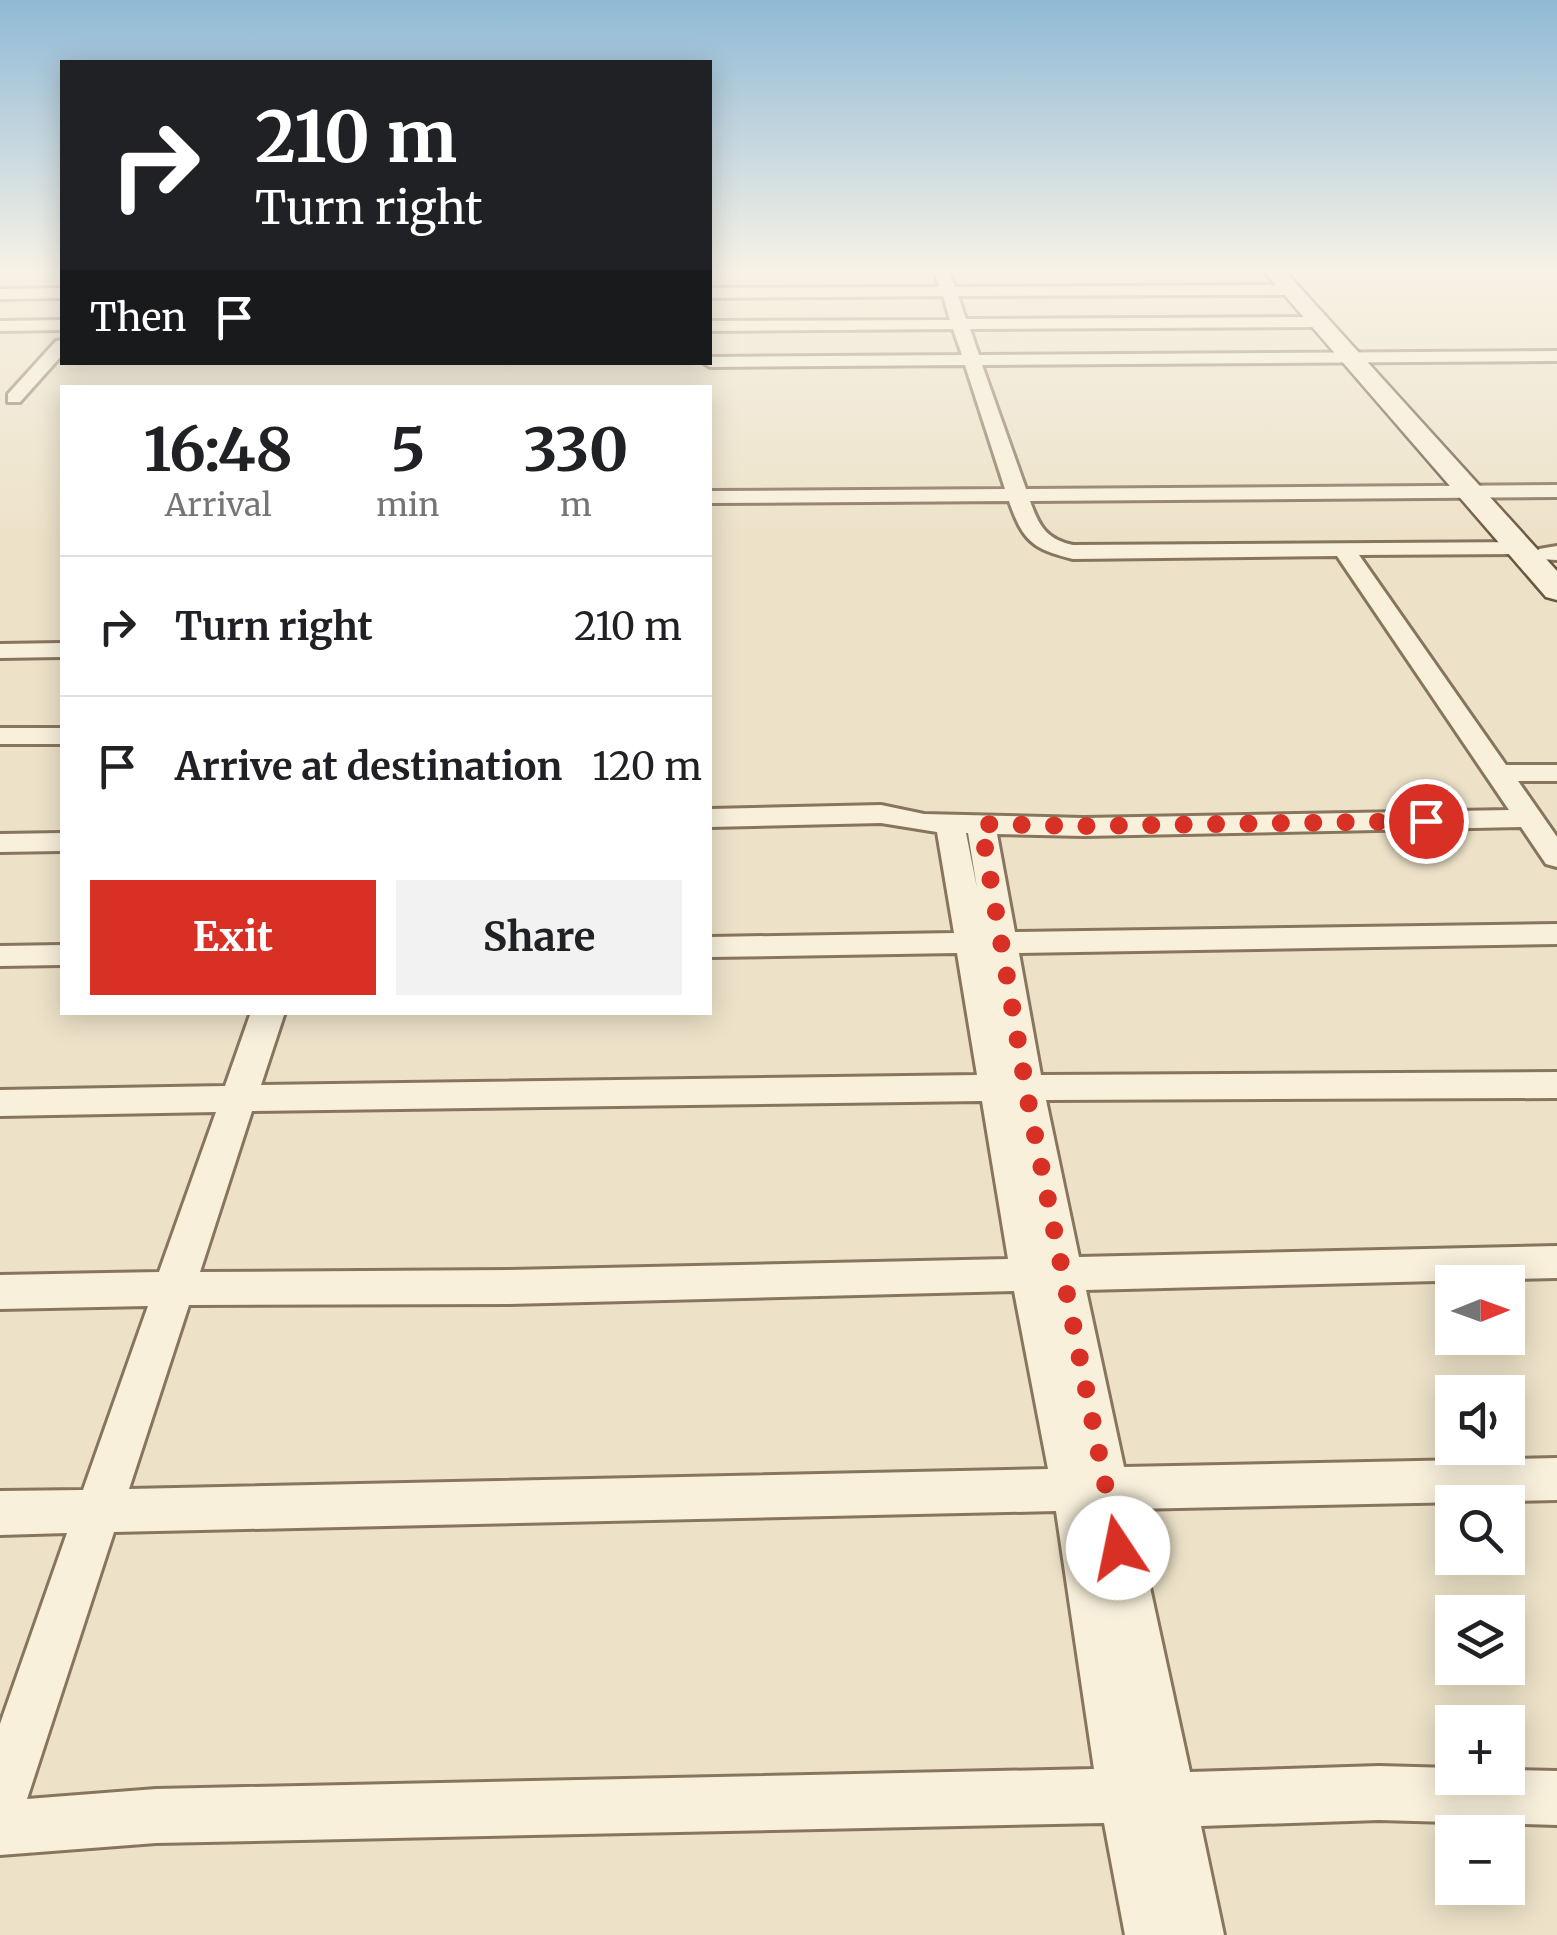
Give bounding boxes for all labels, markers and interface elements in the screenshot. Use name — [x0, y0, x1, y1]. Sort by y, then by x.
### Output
text: 210 m — [255, 93, 457, 181]
icon: right — [90, 100, 220, 230]
text: Turn right — [255, 180, 483, 236]
icon: arrive — [207, 290, 262, 345]
text: Then — [90, 294, 187, 341]
text: 16:48 — [144, 412, 293, 487]
text: 5 — [390, 412, 425, 487]
text: 330 — [523, 412, 628, 487]
text: Arrival — [165, 485, 272, 525]
text: min — [376, 485, 440, 525]
text: m — [560, 485, 592, 525]
icon: right — [90, 599, 145, 654]
text: Turn right — [175, 603, 373, 650]
text: 210 m — [574, 603, 682, 650]
icon: arrive — [90, 739, 145, 794]
text: Arrive at destination — [175, 743, 562, 790]
text: 120 m — [592, 743, 702, 790]
pin — [1384, 779, 1469, 864]
icon: arrive — [1399, 794, 1454, 849]
button: Exit — [90, 880, 376, 995]
button: Share — [396, 880, 682, 995]
north arrow — [1435, 1265, 1525, 1355]
map controls — [1435, 1265, 1525, 1905]
button: sound — [1435, 1375, 1525, 1465]
button: search — [1435, 1485, 1525, 1575]
position arrow — [1066, 1496, 1170, 1600]
button: layers — [1435, 1595, 1525, 1685]
button: + — [1435, 1705, 1525, 1795]
button: − — [1435, 1815, 1525, 1905]

